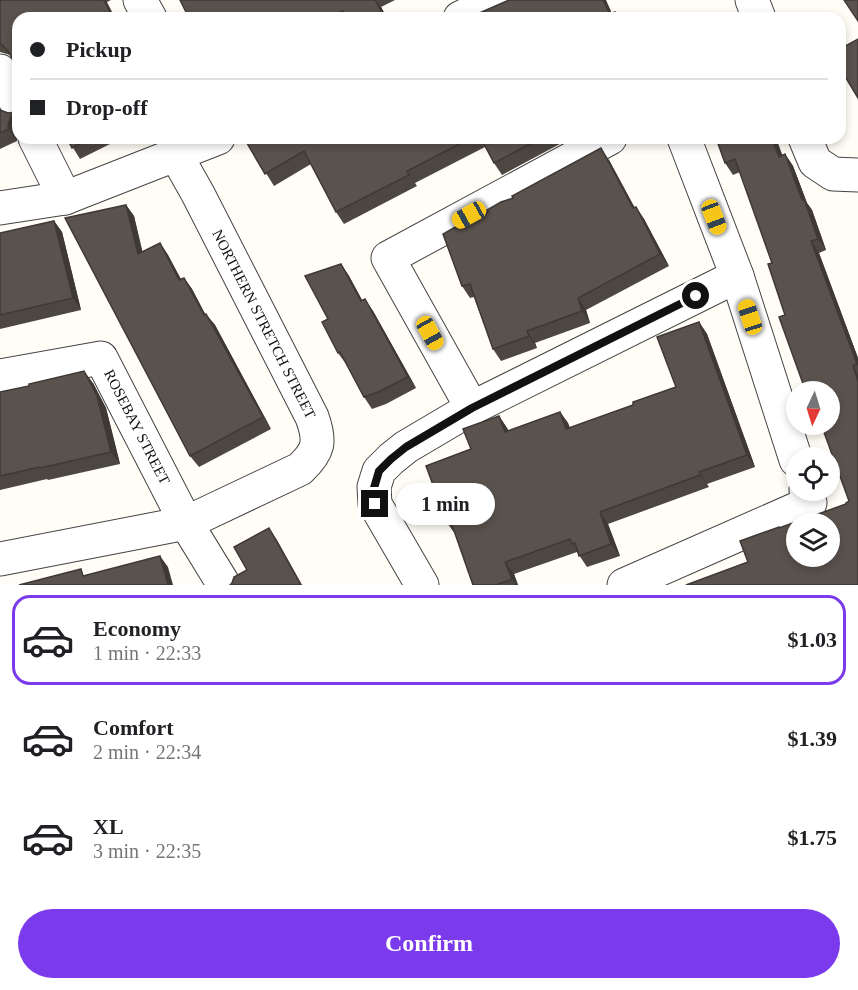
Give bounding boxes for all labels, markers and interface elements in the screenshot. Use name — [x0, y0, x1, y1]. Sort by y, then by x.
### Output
text: Pickup — [66, 37, 132, 62]
text: Drop-off — [66, 95, 147, 120]
car — [699, 197, 729, 237]
car — [449, 198, 489, 232]
street label: NORTHERN STRETCH STREET — [209, 227, 319, 421]
route start — [682, 282, 709, 309]
car — [736, 297, 764, 337]
car — [413, 313, 447, 353]
street label: ROSEBAY STREET — [101, 367, 173, 487]
north arrow — [786, 381, 840, 435]
map controls — [786, 381, 840, 567]
button: locate — [786, 447, 840, 501]
callout: 1 min — [396, 483, 495, 525]
route end — [361, 490, 388, 517]
text: 1 min — [421, 493, 470, 515]
button: layers — [786, 513, 840, 567]
icon: car — [21, 613, 75, 667]
text: Economy — [93, 616, 181, 641]
text: $1.03 — [788, 627, 837, 652]
text: 1 min · 22:33 — [93, 642, 201, 664]
icon: car — [21, 712, 75, 766]
text: Comfort — [93, 715, 174, 740]
text: $1.39 — [788, 726, 837, 751]
text: 2 min · 22:34 — [93, 741, 201, 763]
icon: car — [21, 811, 75, 865]
text: XL — [93, 814, 124, 839]
text: $1.75 — [788, 825, 837, 850]
text: 3 min · 22:35 — [93, 840, 201, 862]
button: Confirm — [18, 909, 840, 978]

